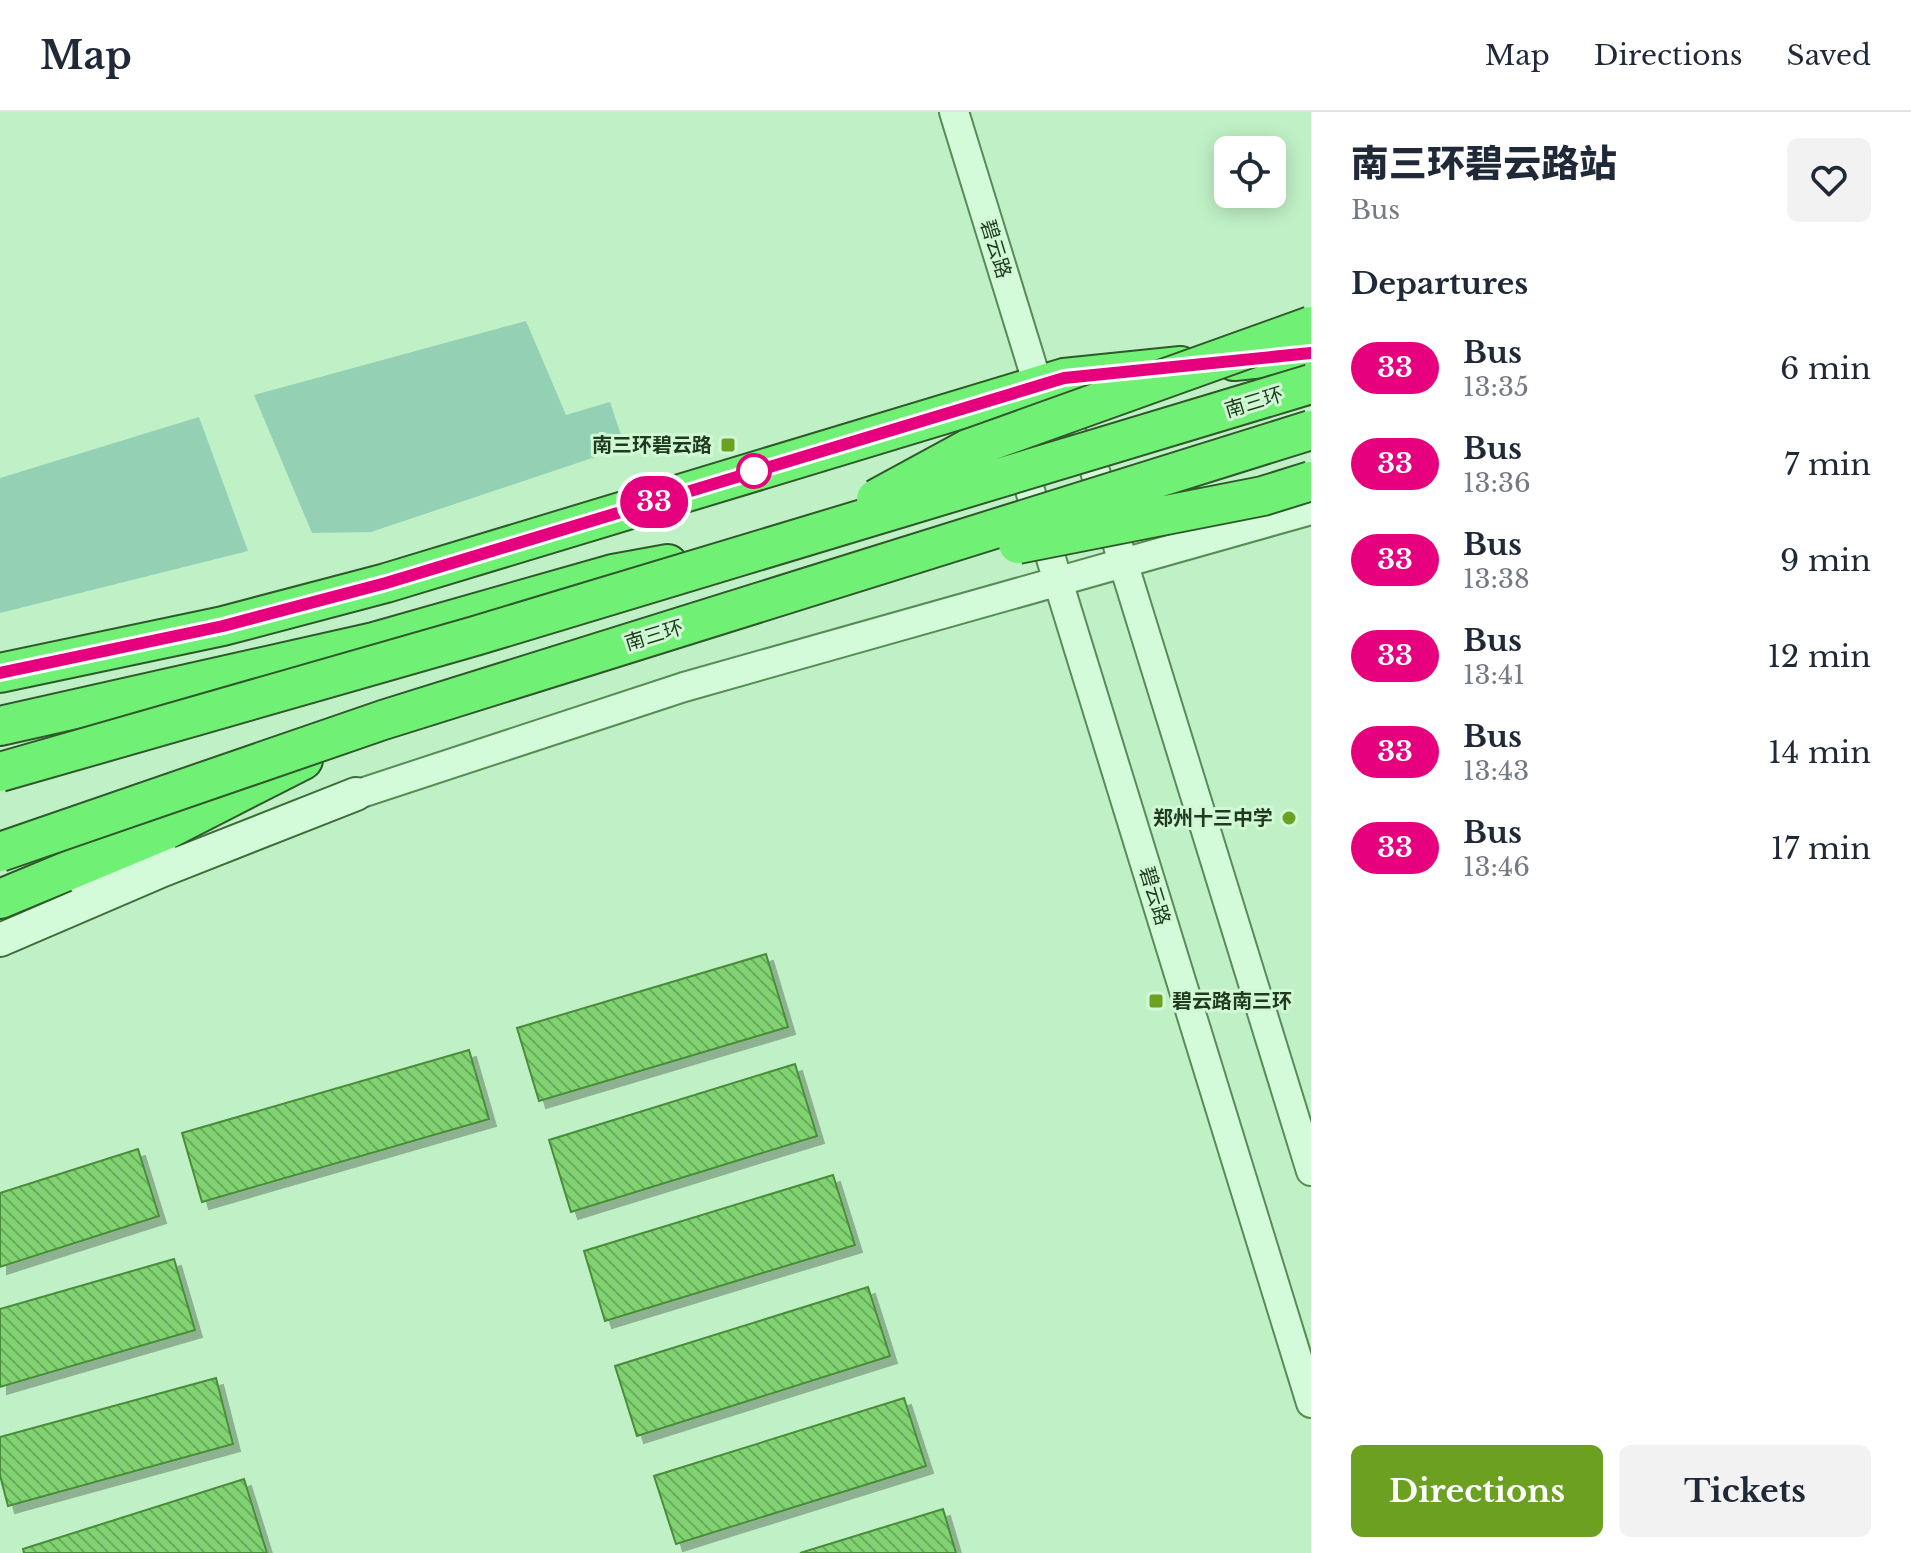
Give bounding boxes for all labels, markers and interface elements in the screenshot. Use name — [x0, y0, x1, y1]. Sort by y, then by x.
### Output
text: Map — [40, 32, 132, 79]
text: Map — [1485, 38, 1550, 73]
text: Directions — [1594, 38, 1743, 73]
text: Saved — [1787, 38, 1871, 73]
map controls — [1214, 136, 1286, 208]
button: locate — [1214, 136, 1286, 208]
button: heart — [1787, 138, 1871, 222]
text: 南三环碧云路站 — [1351, 140, 1617, 187]
text: Bus — [1351, 194, 1400, 226]
street label: 碧云路 — [976, 217, 1016, 281]
text: Departures — [1351, 265, 1528, 302]
text: Bus — [1463, 334, 1522, 371]
text: 33 — [1377, 350, 1413, 385]
text: 6 min — [1780, 350, 1871, 387]
text: 13:35 — [1463, 371, 1529, 403]
street label: 南三环 — [1222, 382, 1286, 422]
text: Bus — [1463, 430, 1522, 467]
place label: 南三环碧云路 — [592, 433, 712, 457]
marker: 南三环碧云路 — [719, 436, 737, 454]
text: 33 — [1377, 446, 1413, 481]
text: 7 min — [1784, 446, 1871, 483]
unlabelled marker — [737, 454, 771, 488]
text: 13:36 — [1463, 467, 1531, 499]
line badge: 33 — [618, 476, 690, 528]
text: 33 — [636, 484, 672, 519]
text: Bus — [1463, 526, 1522, 563]
text: 33 — [1377, 542, 1413, 577]
text: 9 min — [1780, 542, 1871, 579]
text: 13:38 — [1463, 563, 1530, 595]
street label: 南三环 — [622, 615, 686, 655]
text: Bus — [1463, 622, 1522, 659]
text: 33 — [1377, 638, 1413, 673]
text: 12 min — [1767, 638, 1871, 675]
text: 13:41 — [1463, 659, 1525, 691]
text: Bus — [1463, 718, 1522, 755]
text: 33 — [1377, 734, 1413, 769]
text: 14 min — [1768, 734, 1871, 771]
text: 13:43 — [1463, 755, 1529, 787]
place label: 郑州十三中学 — [1153, 806, 1273, 830]
marker: 郑州十三中学 — [1280, 809, 1298, 827]
text: Bus — [1463, 814, 1522, 851]
text: 33 — [1377, 830, 1413, 865]
text: 17 min — [1771, 830, 1871, 867]
text: 13:46 — [1463, 851, 1530, 883]
street label: 碧云路 — [1135, 864, 1175, 928]
place label: 碧云路南三环 — [1172, 989, 1292, 1013]
marker: 碧云路南三环 — [1147, 992, 1165, 1010]
button: Directions — [1351, 1445, 1603, 1537]
button: Tickets — [1619, 1445, 1871, 1537]

